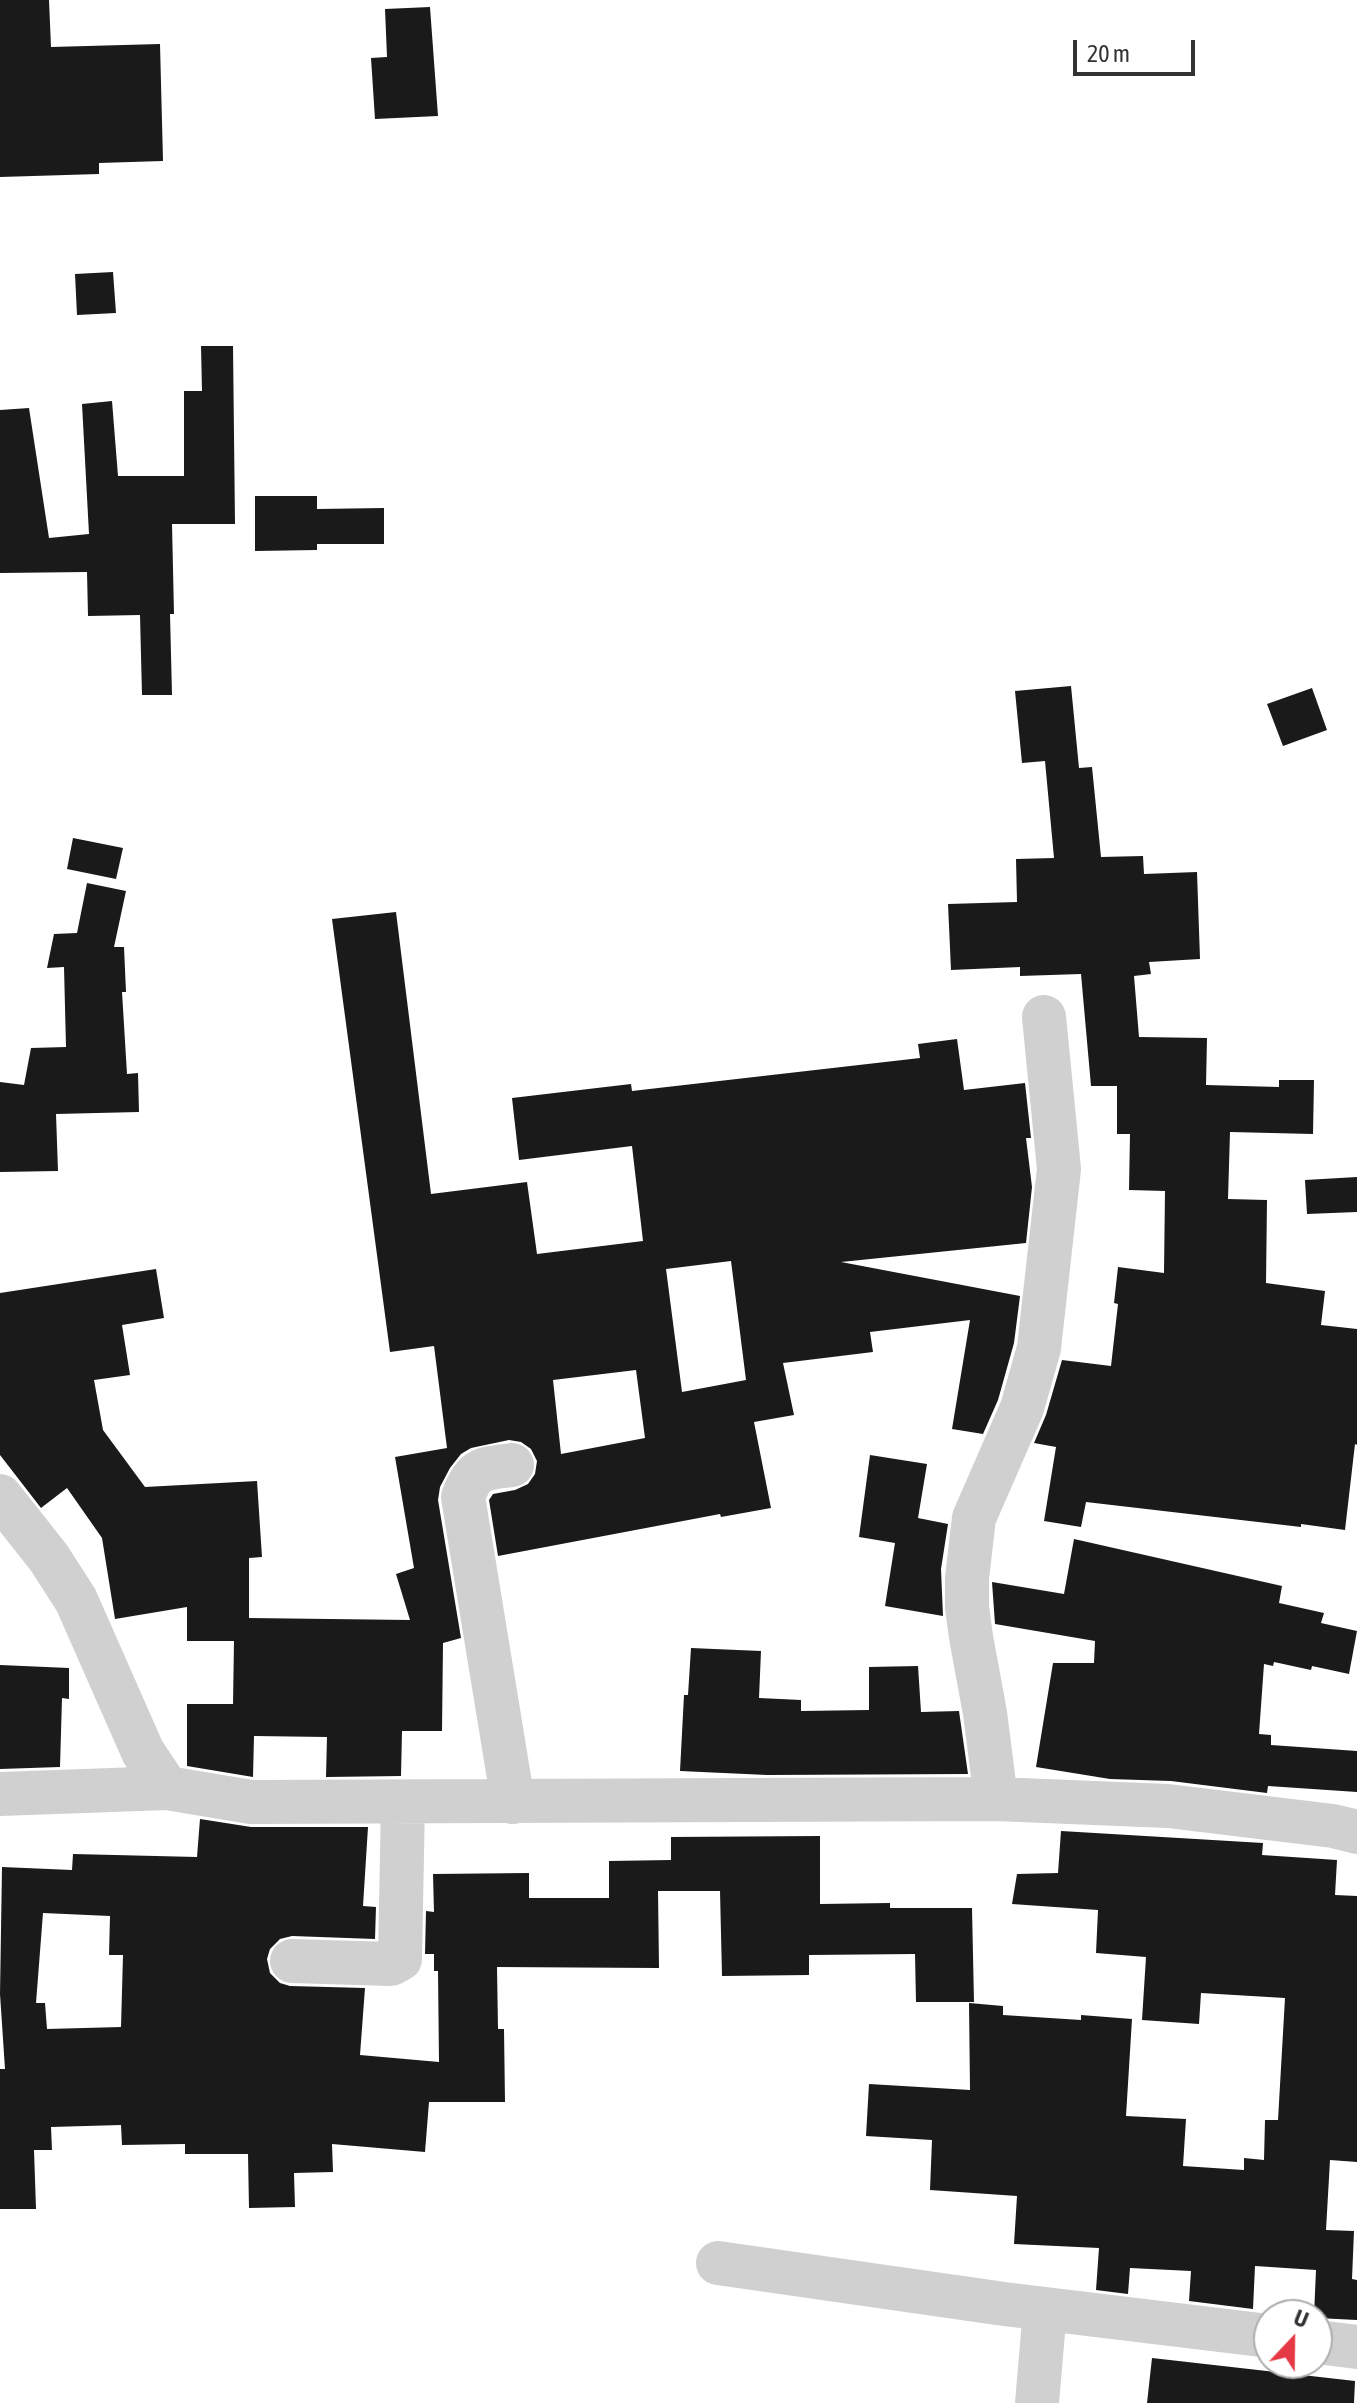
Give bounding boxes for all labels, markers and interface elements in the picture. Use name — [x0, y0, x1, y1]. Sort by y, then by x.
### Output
scale bar — [1077, 24, 1199, 74]
text: 20 m — [1087, 40, 1130, 67]
north arrow — [1253, 2299, 1333, 2379]
text: U — [1290, 2304, 1312, 2333]

